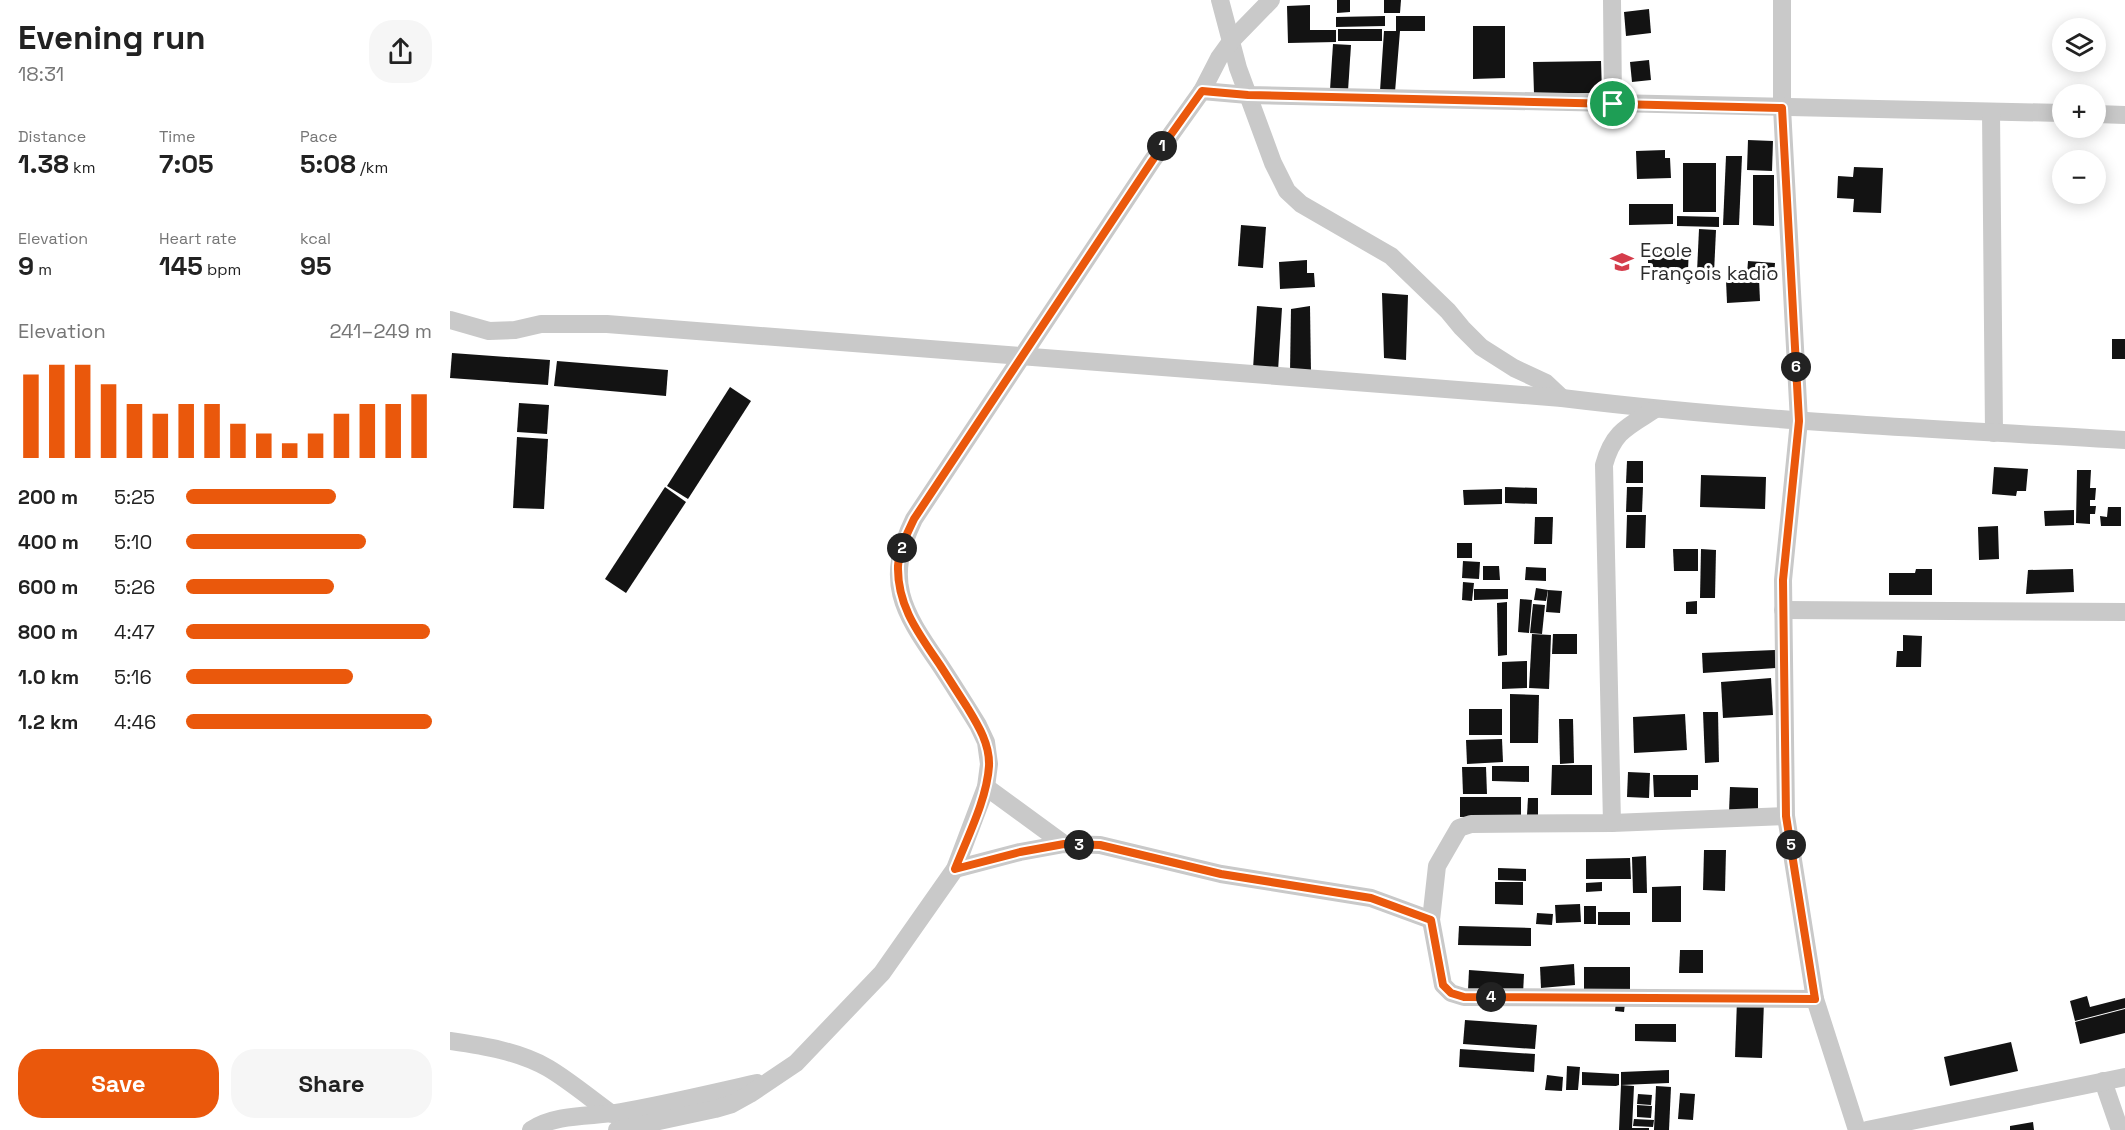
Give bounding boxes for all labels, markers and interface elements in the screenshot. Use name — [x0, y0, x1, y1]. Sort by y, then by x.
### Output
text: Evening run — [18, 17, 206, 59]
map controls — [2052, 18, 2106, 204]
button: layers — [2052, 18, 2106, 72]
button: share — [369, 20, 432, 83]
text: 18:31 — [18, 61, 64, 87]
pin — [1587, 78, 1638, 129]
button: + — [2052, 84, 2106, 138]
icon: arrive — [1596, 87, 1629, 120]
text: Distance — [18, 126, 86, 147]
text: Time — [159, 126, 195, 147]
text: Pace — [300, 126, 337, 147]
pin: 1 — [1147, 131, 1177, 161]
text: 1 — [1158, 135, 1166, 156]
text: 1.38 — [18, 147, 69, 181]
text: 7:05 — [159, 147, 214, 181]
text: 5:08 — [300, 147, 356, 181]
button: − — [2052, 150, 2106, 204]
text: km — [69, 157, 95, 178]
text: /km — [356, 157, 388, 178]
text: Elevation — [18, 228, 88, 249]
text: Heart rate — [159, 228, 237, 249]
text: kcal — [300, 228, 331, 249]
place label: Ecole François kadio — [1640, 237, 1779, 286]
text: 9 — [18, 249, 34, 283]
text: 145 — [159, 249, 203, 283]
text: 95 — [300, 249, 332, 283]
school or university icon: Ecole François kadio — [1609, 249, 1635, 275]
text: m — [34, 259, 52, 280]
text: bpm — [203, 259, 241, 280]
text: Elevation — [18, 318, 106, 344]
text: 241–249 m — [329, 318, 432, 344]
pin: 6 — [1781, 352, 1811, 382]
text: 6 — [1791, 356, 1801, 377]
text: 200 m — [18, 484, 78, 510]
text: 5:25 — [114, 484, 155, 510]
text: 400 m — [18, 529, 79, 555]
text: 5:10 — [114, 529, 152, 555]
pin: 2 — [887, 533, 917, 563]
text: 2 — [897, 537, 907, 558]
text: 600 m — [18, 574, 78, 600]
text: 5:26 — [114, 574, 155, 600]
text: 800 m — [18, 619, 78, 645]
text: 4:47 — [114, 619, 155, 645]
text: 1.0 km — [18, 664, 79, 690]
text: 5:16 — [114, 664, 152, 690]
text: 1.2 km — [18, 709, 78, 735]
text: 4:46 — [114, 709, 156, 735]
pin: 3 — [1064, 830, 1094, 860]
pin: 5 — [1776, 830, 1806, 860]
text: 3 — [1074, 834, 1084, 855]
text: 5 — [1786, 834, 1796, 855]
pin: 4 — [1476, 982, 1506, 1012]
text: 4 — [1486, 986, 1496, 1007]
button: Save — [18, 1049, 219, 1118]
button: Share — [231, 1049, 432, 1118]

